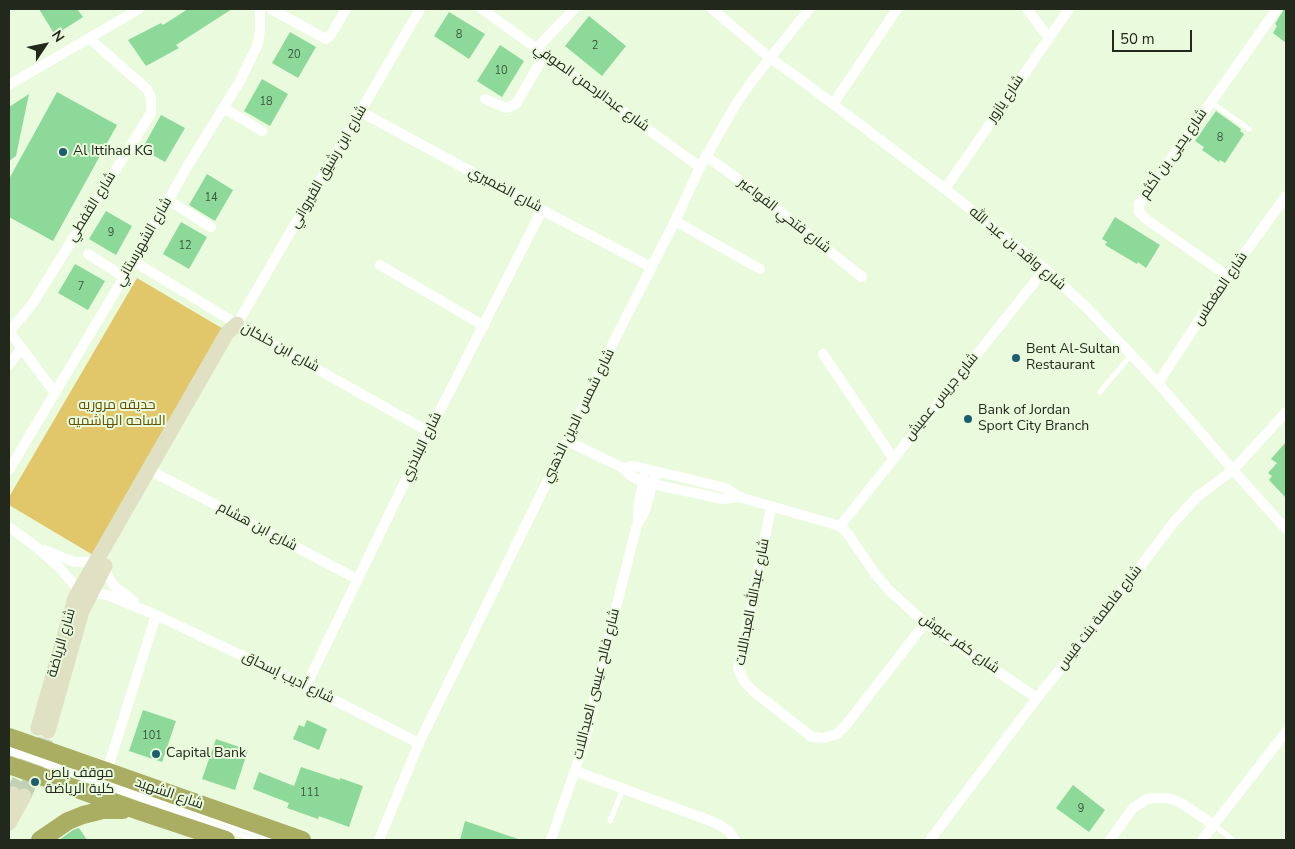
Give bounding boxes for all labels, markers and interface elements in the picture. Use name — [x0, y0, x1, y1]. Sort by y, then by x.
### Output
north arrow — [20, 20, 70, 70]
scale bar — [1115, 20, 1195, 52]
text: N — [47, 27, 69, 46]
house number: 8 — [456, 28, 462, 42]
text: 50 m — [1120, 29, 1155, 49]
house number: 2 — [592, 39, 598, 53]
street label: شارع عبدالرحمن الصوفي — [530, 40, 652, 136]
house number: 20 — [287, 48, 301, 62]
house number: 10 — [494, 64, 508, 78]
street label: شارع يازور — [984, 72, 1028, 126]
house number: 18 — [259, 95, 273, 109]
street label: شارع ابن رشيق القيرواني — [287, 102, 371, 232]
street label: شارع يحيى بن أكثم — [1137, 106, 1211, 202]
house number: 8 — [1217, 131, 1223, 145]
place label: Al Ittihad KG — [73, 144, 153, 160]
marker: Al Ittihad KG — [57, 146, 69, 158]
street label: شارع الضميري — [465, 164, 545, 216]
street label: شارع القفطي — [64, 169, 120, 245]
street label: شارع فتحي الفواعير — [734, 175, 834, 257]
house number: 14 — [204, 191, 218, 205]
street label: شارع الشهرستاني — [112, 195, 176, 289]
street label: شارع واقد بن عبد الله — [965, 204, 1069, 294]
house number: 9 — [108, 226, 114, 240]
house number: 12 — [178, 239, 192, 253]
street label: شارع المغطس — [1190, 249, 1252, 329]
house number: 7 — [78, 280, 84, 294]
street label: شارع ابن خلكان — [238, 320, 322, 376]
place label: Bent Al-Sultan Restaurant — [1026, 342, 1120, 374]
street label: شارع شمس الدين الذهبي — [539, 346, 619, 486]
street label: شارع جريس عميش — [902, 350, 982, 444]
marker: Bent Al-Sultan Restaurant — [1010, 352, 1022, 364]
park label: حديقه مروريه الساحه الهاشميه — [68, 398, 166, 431]
place label: Bank of Jordan Sport City Branch — [978, 403, 1089, 436]
street label: شارع البلاذري — [398, 410, 446, 484]
marker: Bank of Jordan Sport City Branch — [962, 413, 974, 425]
street label: شارع ابن هشام — [214, 499, 300, 555]
street label: شارع عبدالله العبداللات — [732, 537, 774, 667]
street label: شارع فاطمة بنت قيس — [1054, 562, 1146, 674]
street label: شارع الرياضة — [44, 607, 80, 679]
street label: شارع فالح عيسى العبداللات — [570, 607, 624, 761]
street label: شارع كفر عبوش — [916, 610, 1002, 678]
street label: شارع أديب إسحاق — [239, 649, 337, 707]
house number: 101 — [142, 729, 162, 743]
place label: Capital Bank — [166, 746, 246, 762]
marker: Capital Bank — [150, 748, 162, 760]
place label: موقف باص كلية الرياضة — [45, 766, 114, 799]
street label: شارع الشهيد — [133, 774, 205, 814]
marker: موقف باص كلية الرياضة — [29, 776, 41, 788]
house number: 111 — [300, 786, 320, 800]
house number: 9 — [1078, 802, 1084, 816]

